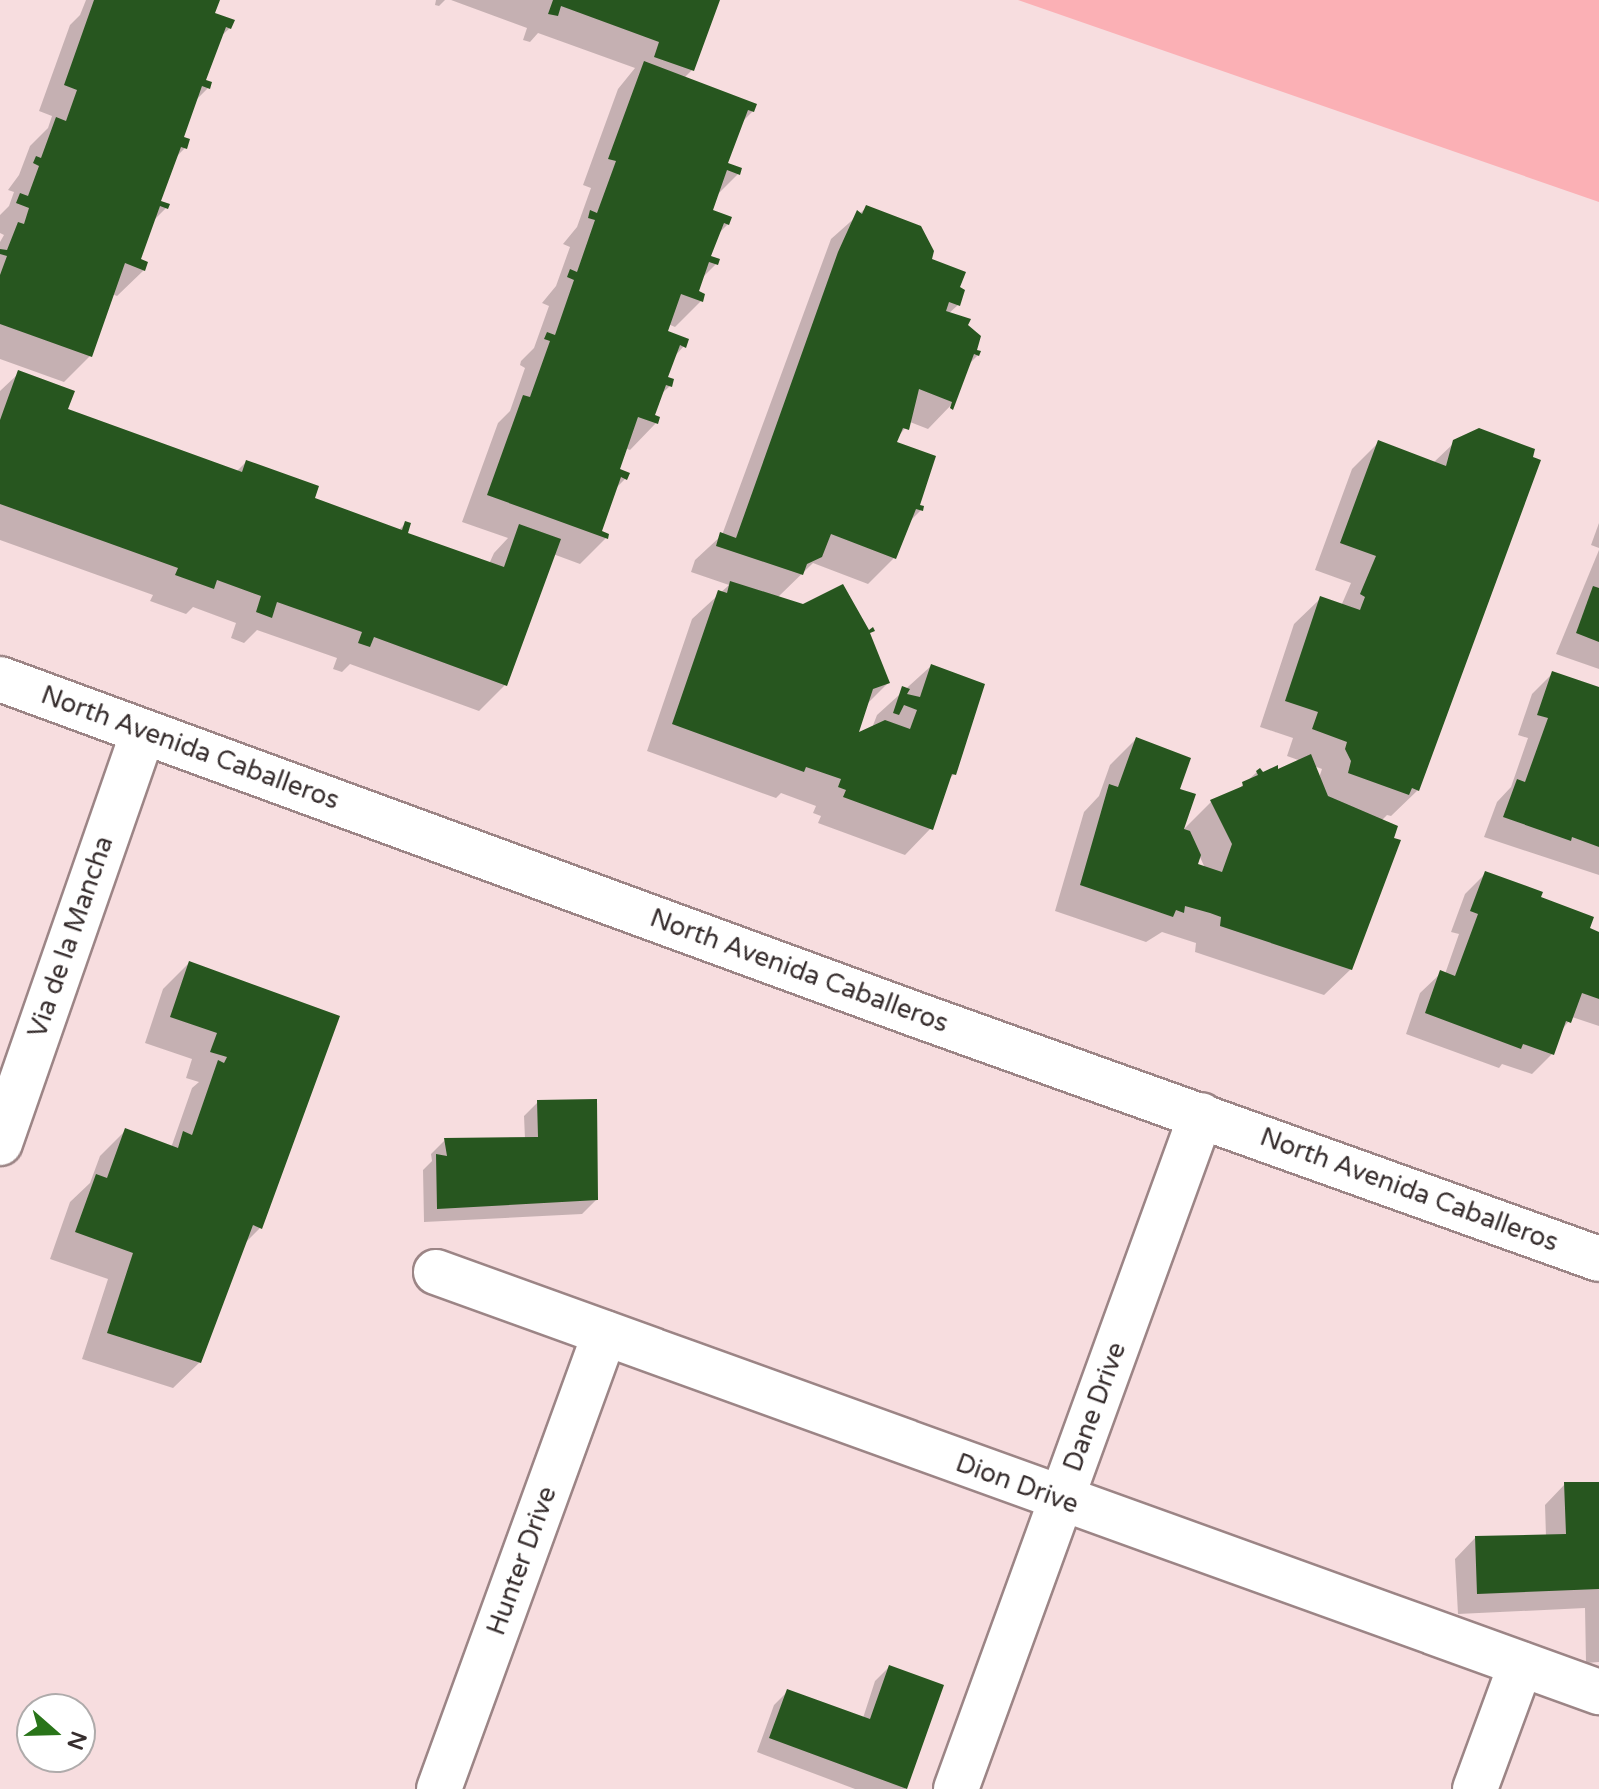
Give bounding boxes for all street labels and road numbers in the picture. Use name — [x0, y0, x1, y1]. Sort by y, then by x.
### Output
street label: North Avenida Caballeros — [37, 679, 343, 817]
street label: Via de la Mancha — [22, 832, 120, 1042]
street label: North Avenida Caballeros — [646, 902, 952, 1040]
street label: North Avenida Caballeros — [1256, 1121, 1562, 1259]
street label: Dane Drive — [1057, 1338, 1133, 1476]
street label: Dion Drive — [951, 1447, 1083, 1521]
street label: Hunter Drive — [481, 1482, 563, 1640]

